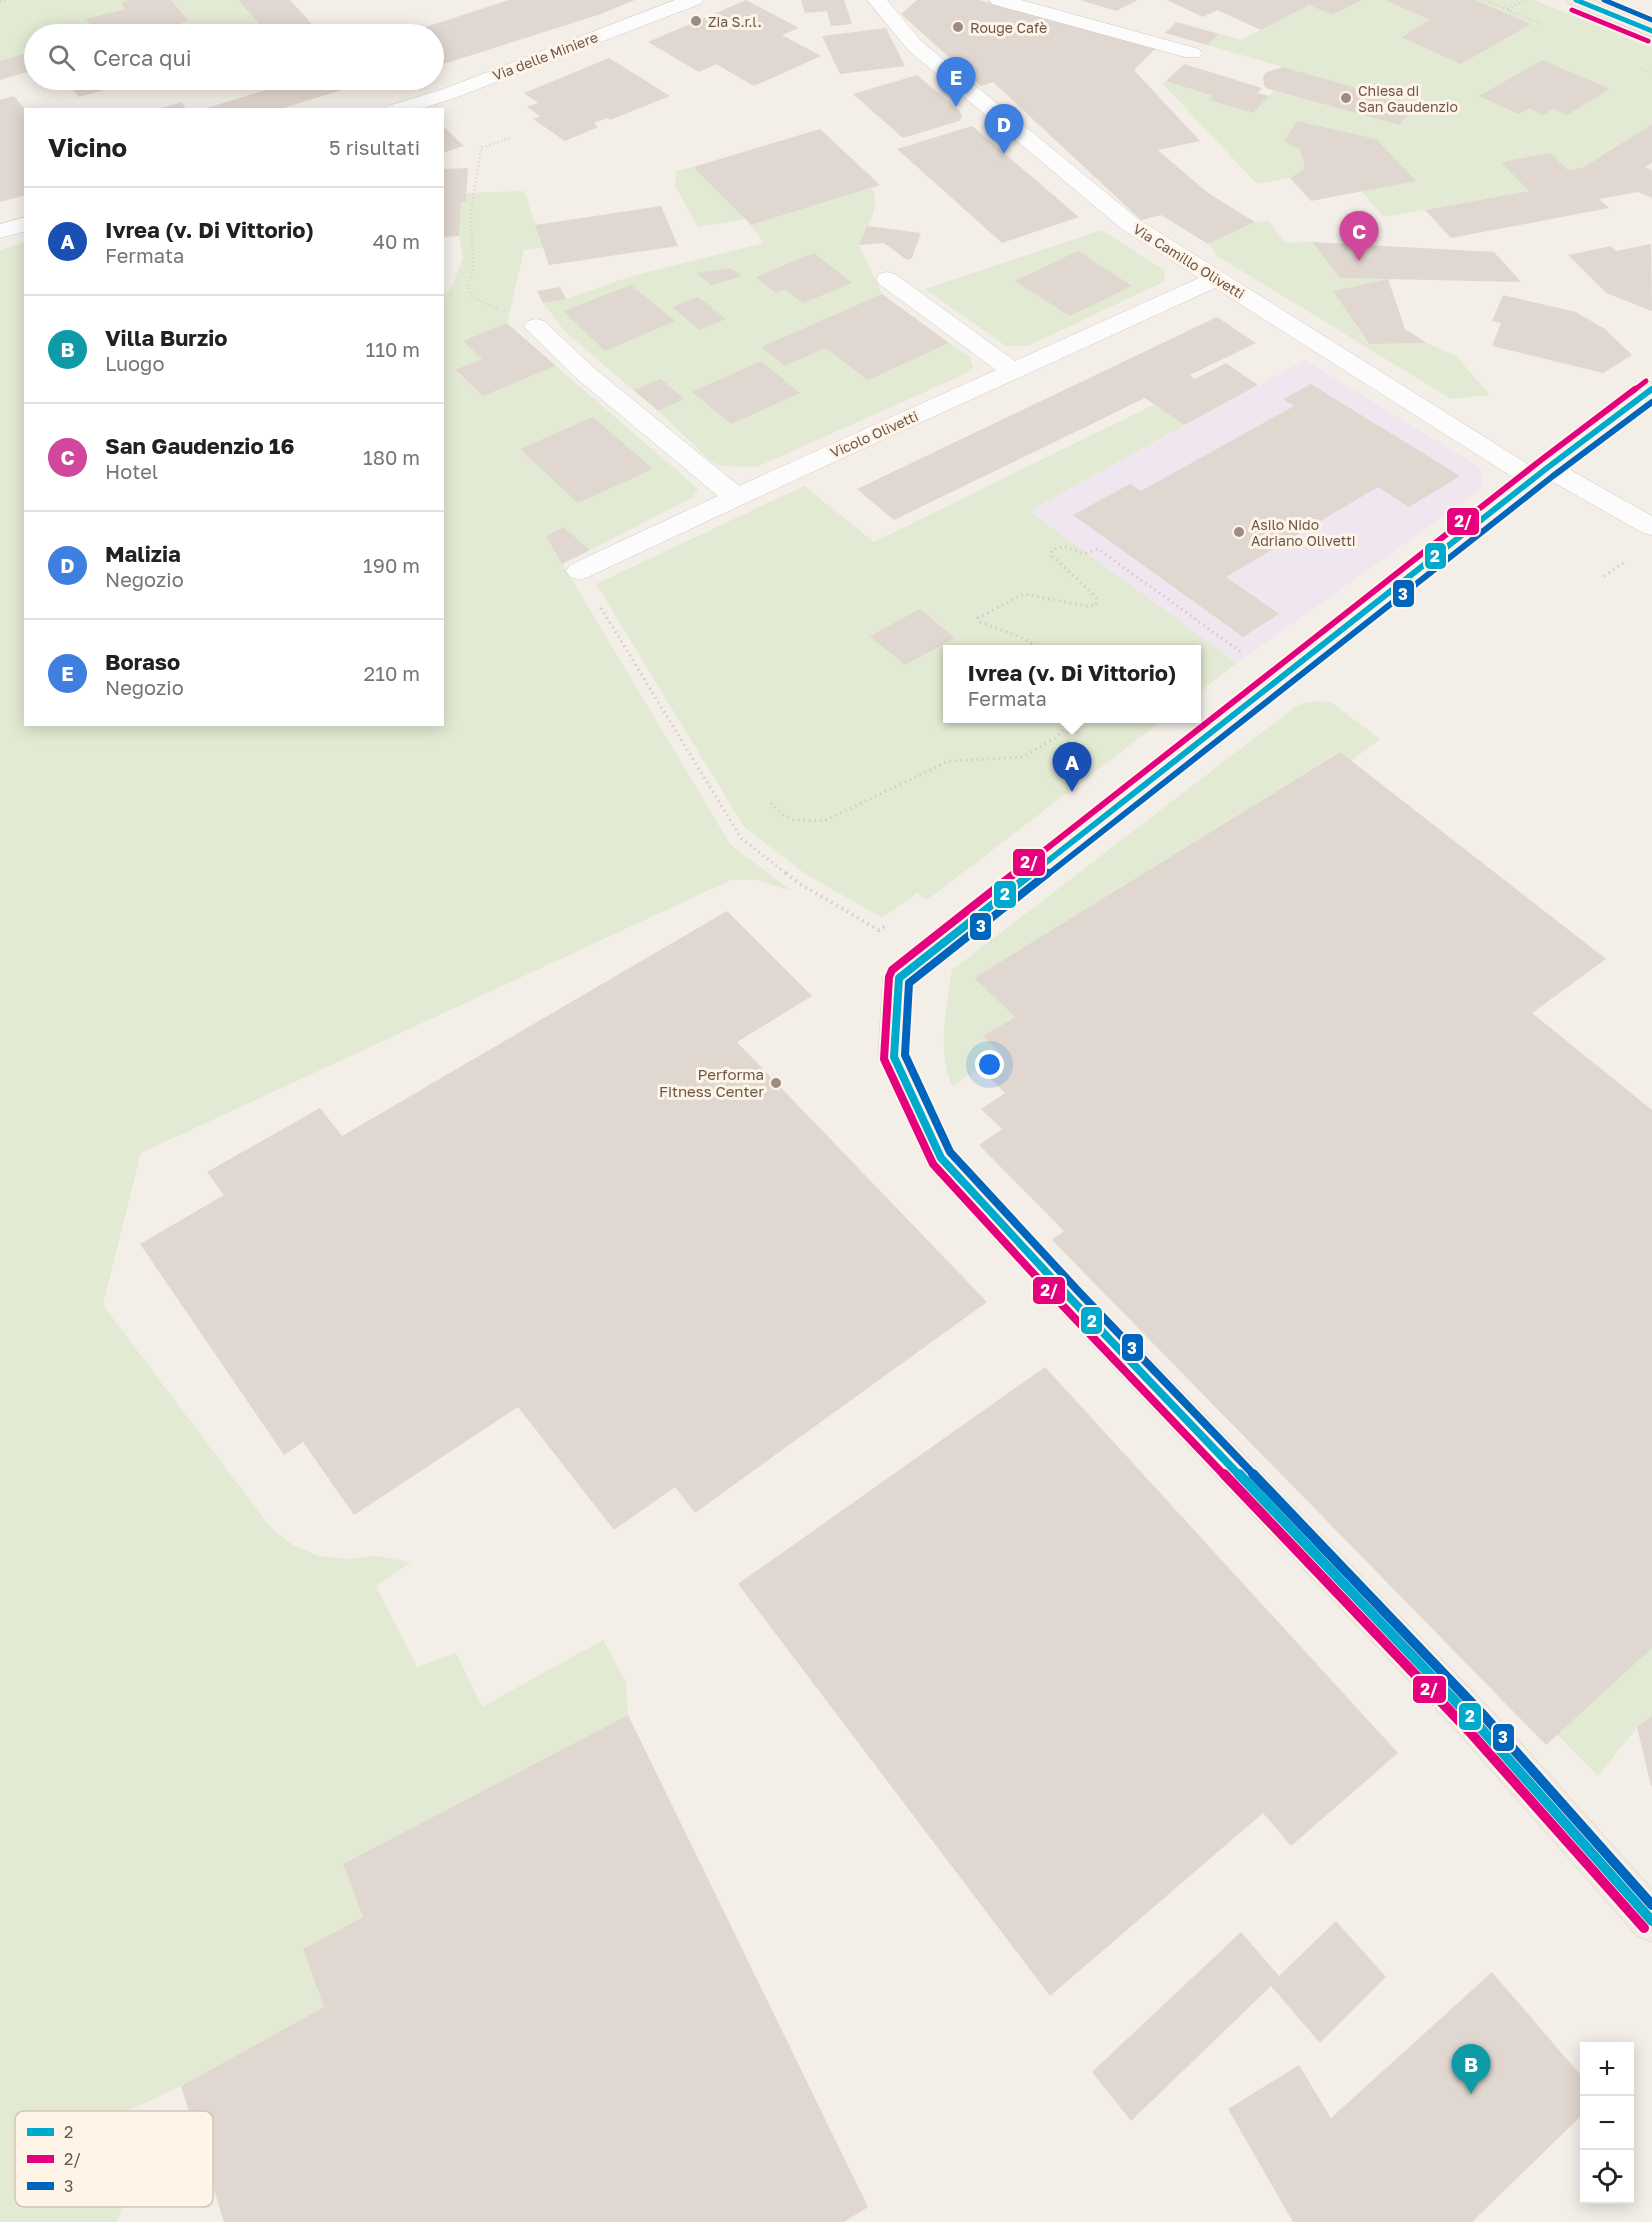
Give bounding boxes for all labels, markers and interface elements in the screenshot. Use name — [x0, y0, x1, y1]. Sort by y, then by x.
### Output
place label: Zia S.r.l. — [708, 13, 762, 30]
marker: Zia S.r.l. — [689, 14, 703, 28]
place label: Rouge Cafè — [970, 19, 1047, 36]
marker: Rouge Cafè — [951, 20, 965, 34]
search box — [24, 24, 444, 90]
street label: Via delle Miniere — [490, 28, 600, 84]
icon: search — [45, 41, 78, 74]
text: Cerca qui — [93, 44, 192, 71]
pin: E — [936, 57, 976, 107]
place label: Chiesa di San Gaudenzio — [1358, 82, 1458, 115]
marker: Chiesa di San Gaudenzio — [1339, 91, 1353, 105]
pin: D — [984, 104, 1024, 154]
text: Vicino — [48, 132, 127, 163]
text: 5 risultati — [329, 135, 420, 159]
pin: C — [1340, 212, 1378, 261]
text: Ivrea (v. Di Vittorio) — [105, 216, 314, 243]
street label: Via Camillo Olivetti — [1130, 220, 1248, 302]
text: A — [60, 229, 75, 253]
text: 40 m — [373, 229, 420, 253]
text: Fermata — [105, 243, 184, 267]
text: Villa Burzio — [105, 324, 228, 351]
text: B — [60, 337, 75, 361]
text: 110 m — [366, 337, 420, 361]
text: Luogo — [105, 351, 164, 375]
street label: Vicolo Olivetti — [827, 407, 921, 461]
text: San Gaudenzio 16 — [105, 432, 294, 459]
text: C — [60, 445, 75, 469]
text: 180 m — [363, 445, 420, 469]
text: Hotel — [105, 459, 158, 483]
line badge: 2/ — [1446, 507, 1480, 536]
text: 2/ — [1454, 511, 1472, 531]
place label: Asilo Nido Adriano Olivetti — [1251, 516, 1356, 549]
marker: Asilo Nido Adriano Olivetti — [1232, 525, 1246, 539]
text: Malizia — [105, 540, 181, 567]
line badge: 2 — [1424, 542, 1447, 570]
text: 2 — [1430, 546, 1440, 566]
text: D — [60, 553, 75, 577]
text: 190 m — [363, 553, 420, 577]
text: Negozio — [105, 567, 184, 591]
line badge: 3 — [1392, 579, 1415, 608]
text: 3 — [1398, 584, 1408, 604]
popup — [943, 645, 1201, 723]
text: Boraso — [105, 648, 180, 675]
text: Ivrea (v. Di Vittorio) — [968, 659, 1176, 686]
text: E — [61, 661, 74, 685]
text: 210 m — [364, 661, 420, 685]
text: Negozio — [105, 675, 184, 699]
text: Fermata — [968, 686, 1047, 710]
pin: A — [1052, 742, 1092, 792]
line badge: 2/ — [1012, 848, 1046, 877]
text: 2/ — [1020, 852, 1038, 872]
line badge: 2 — [993, 880, 1017, 909]
text: 2 — [1000, 884, 1010, 904]
line badge: 3 — [969, 912, 992, 941]
text: 3 — [976, 916, 986, 936]
your location — [975, 1050, 1004, 1079]
place label: Performa Fitness Center — [659, 1065, 764, 1100]
marker: Performa Fitness Center — [769, 1076, 783, 1090]
line badge: 2/ — [1032, 1276, 1066, 1305]
text: 2/ — [1040, 1280, 1058, 1300]
line badge: 2 — [1080, 1306, 1103, 1335]
text: 2 — [1087, 1311, 1097, 1331]
line badge: 3 — [1121, 1333, 1144, 1362]
text: 3 — [1127, 1338, 1137, 1358]
line badge: 2/ — [1412, 1675, 1447, 1704]
text: 2/ — [1420, 1679, 1438, 1699]
line badge: 2 — [1458, 1702, 1482, 1731]
text: 2 — [1465, 1706, 1475, 1726]
line badge: 3 — [1492, 1723, 1515, 1752]
text: 3 — [1498, 1727, 1508, 1747]
map controls — [1580, 2042, 1634, 2204]
button: + — [1580, 2042, 1634, 2096]
pin: B — [1452, 2044, 1490, 2094]
button: − — [1580, 2096, 1634, 2150]
legend — [15, 2111, 213, 2207]
text: 2 — [64, 2122, 73, 2142]
text: 2/ — [64, 2149, 81, 2169]
button: locate — [1580, 2150, 1634, 2204]
text: 3 — [64, 2176, 73, 2196]

